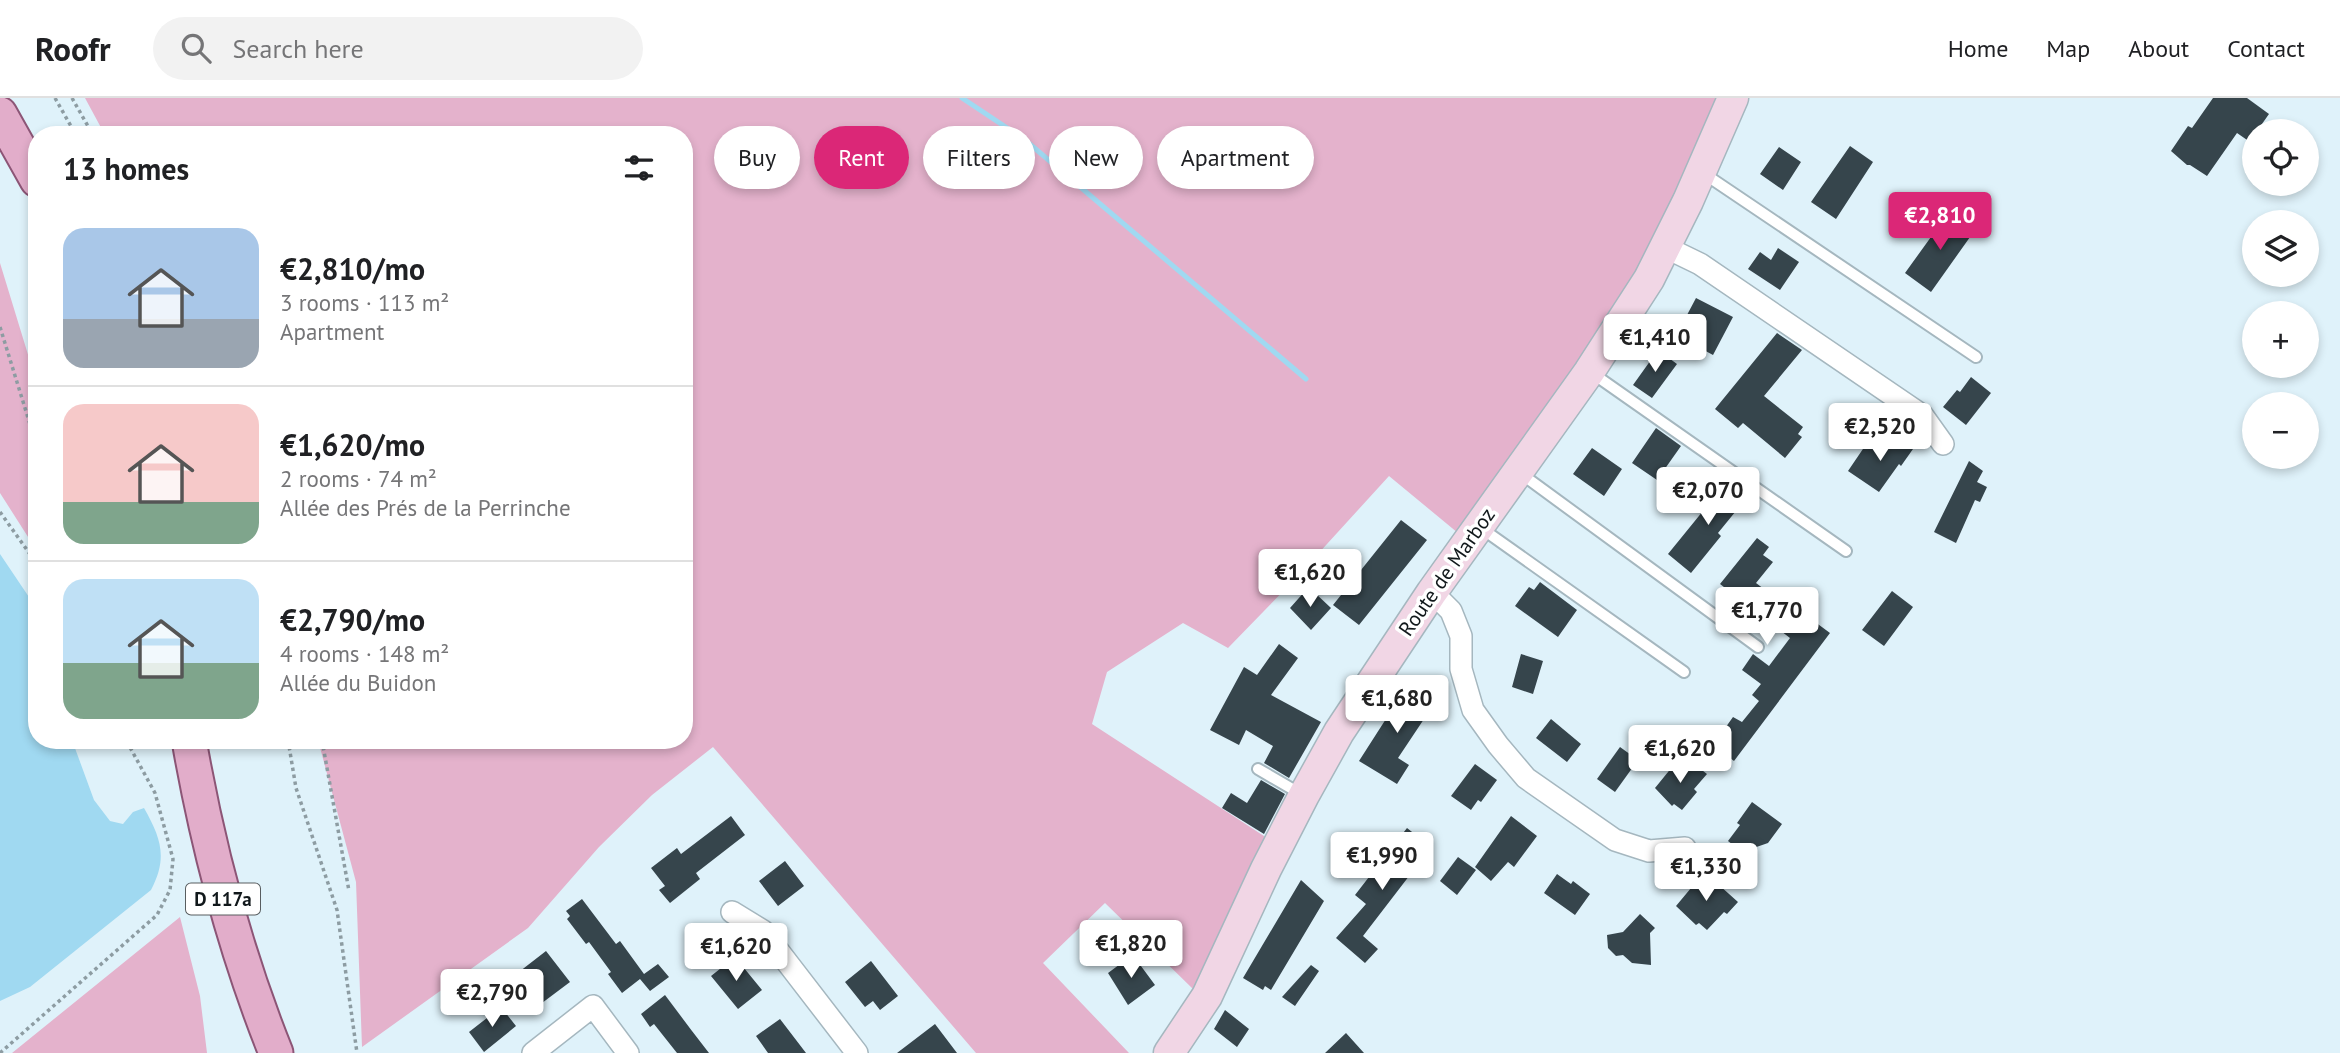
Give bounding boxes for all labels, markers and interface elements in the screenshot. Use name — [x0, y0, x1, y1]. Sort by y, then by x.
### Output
search box — [153, 17, 643, 80]
text: Roofr — [35, 27, 111, 70]
icon: search — [177, 29, 215, 67]
text: Search here — [233, 32, 364, 65]
text: Home — [1948, 33, 2008, 64]
text: Map — [2046, 33, 2090, 64]
text: About — [2128, 33, 2189, 64]
text: Contact — [2227, 33, 2305, 64]
map controls — [2242, 119, 2319, 469]
button: locate — [2242, 119, 2319, 196]
chip: Buy — [714, 126, 800, 189]
chip: Rent — [814, 126, 909, 189]
chip: Filters — [923, 126, 1035, 189]
chip: New — [1049, 126, 1143, 189]
chip: Apartment — [1157, 126, 1314, 189]
text: 13 homes — [63, 149, 189, 188]
icon: filters — [620, 149, 658, 187]
pin: €2,810 — [1883, 192, 1997, 252]
text: €2,810 — [1904, 200, 1976, 229]
button: layers — [2242, 210, 2319, 287]
text: €2,810/mo — [280, 249, 425, 288]
icon: home — [119, 256, 203, 340]
text: 3 rooms · 113 m² — [280, 288, 449, 317]
button: + — [2242, 301, 2319, 378]
pin: €1,410 — [1598, 314, 1712, 374]
text: Apartment — [280, 317, 384, 346]
text: €1,410 — [1619, 322, 1691, 351]
button: − — [2242, 392, 2319, 469]
pin: €2,520 — [1823, 404, 1937, 463]
text: €2,520 — [1844, 411, 1916, 440]
text: €1,620/mo — [280, 425, 425, 464]
icon: home — [119, 432, 203, 516]
text: 2 rooms · 74 m² — [280, 464, 437, 493]
pin: €2,070 — [1651, 468, 1765, 527]
text: €2,070 — [1672, 475, 1744, 504]
text: Allée des Prés de la Perrinche — [280, 493, 571, 522]
street label: Route de Marboz — [1392, 502, 1501, 641]
pin: €1,620 — [1253, 550, 1367, 609]
text: €1,620 — [1274, 557, 1346, 586]
pin: €1,770 — [1710, 588, 1824, 647]
text: €1,770 — [1731, 595, 1803, 624]
text: €2,790/mo — [280, 600, 425, 639]
icon: home — [119, 607, 203, 691]
text: 4 rooms · 148 m² — [280, 639, 449, 668]
text: Allée du Buidon — [280, 668, 436, 697]
pin: €1,680 — [1340, 676, 1454, 735]
text: €1,680 — [1361, 683, 1433, 712]
pin: €1,620 — [1623, 726, 1737, 785]
text: €1,620 — [1644, 733, 1716, 762]
pin: €1,990 — [1325, 832, 1439, 892]
text: €1,990 — [1346, 840, 1418, 869]
pin: €1,330 — [1649, 844, 1763, 903]
text: €1,330 — [1670, 851, 1742, 880]
road number: D 117a — [186, 884, 260, 914]
pin: €1,820 — [1074, 920, 1188, 980]
pin: €1,620 — [679, 924, 793, 983]
text: €1,820 — [1095, 928, 1167, 957]
text: €1,620 — [700, 931, 772, 960]
pin: €2,790 — [435, 970, 549, 1029]
text: €2,790 — [456, 977, 528, 1006]

